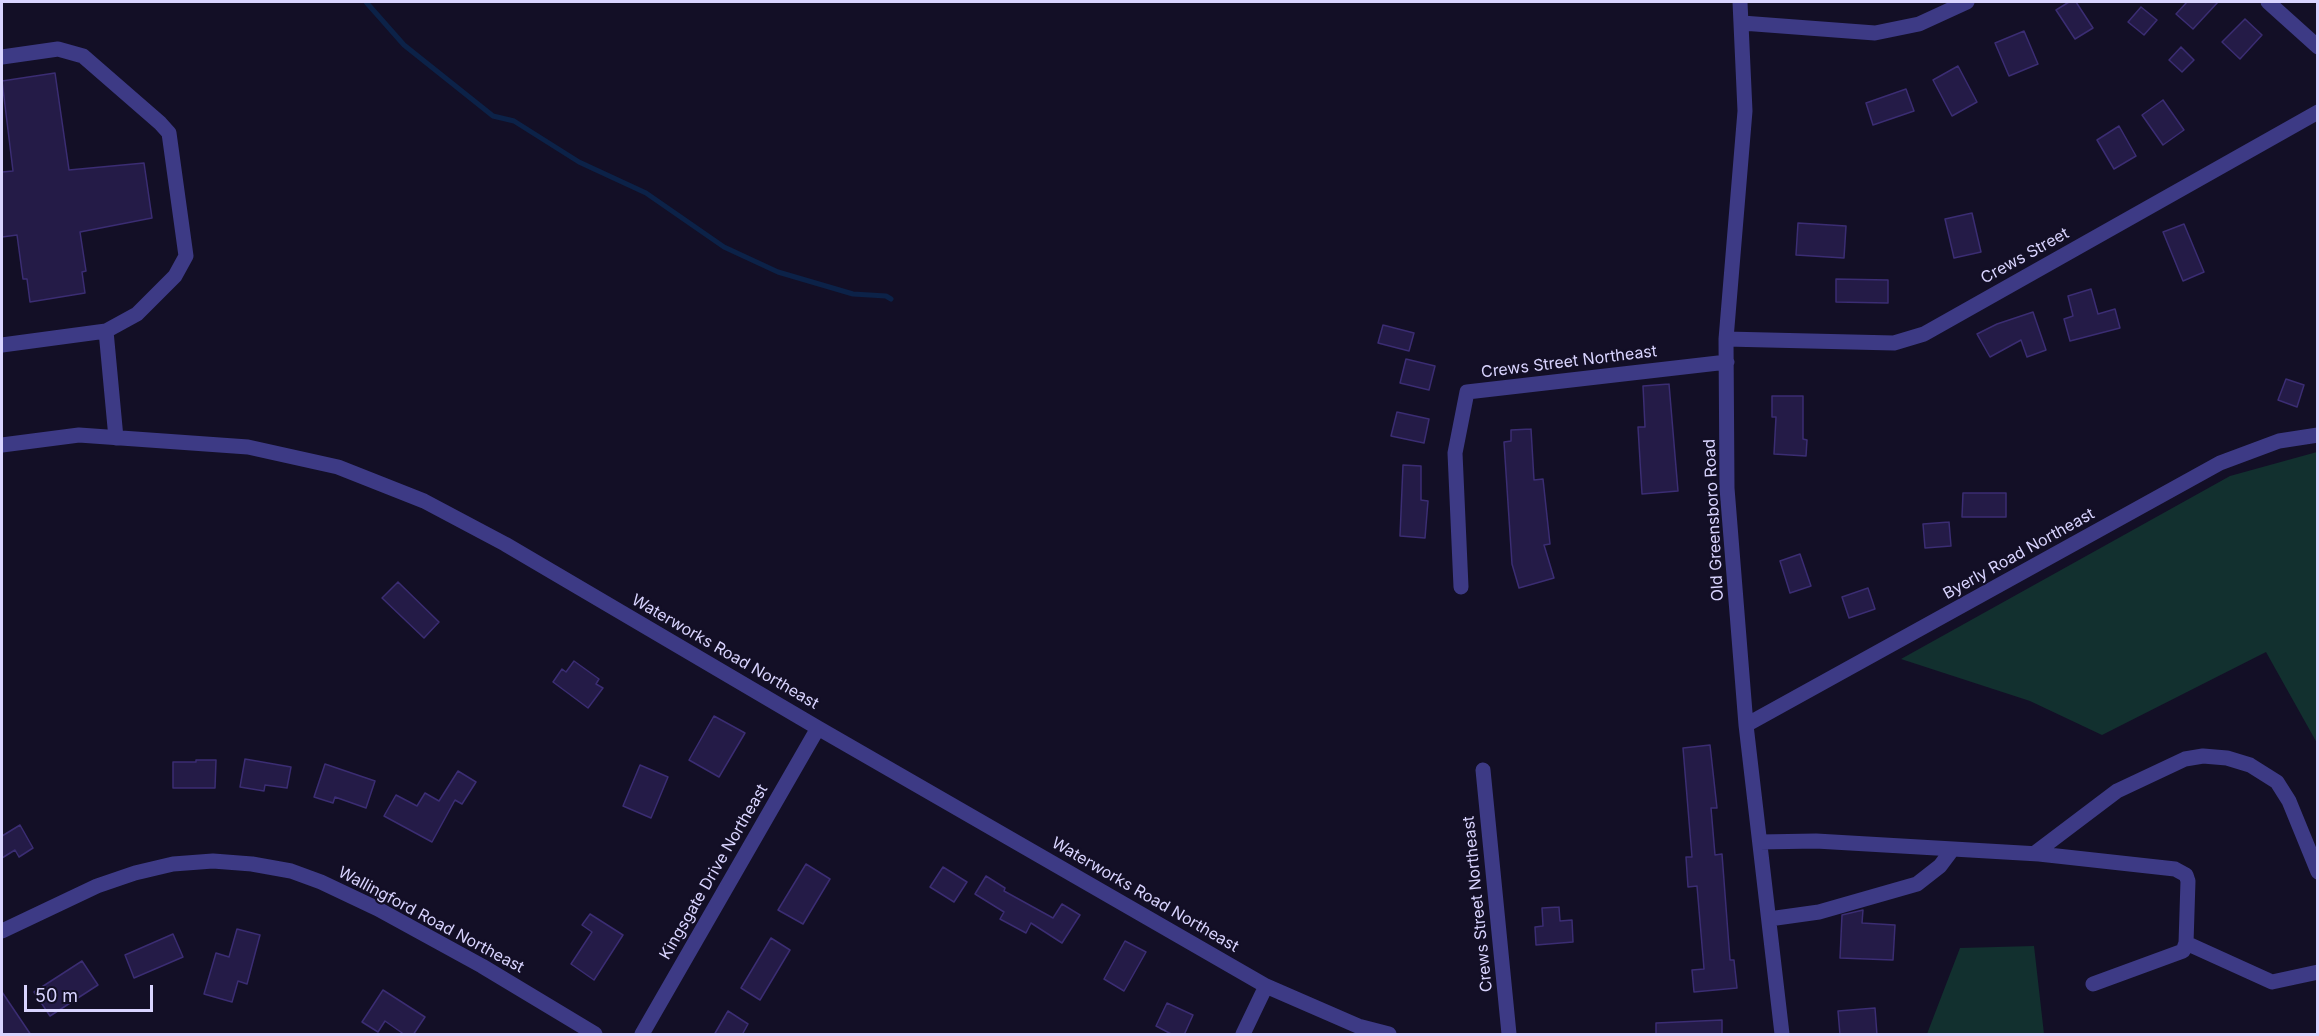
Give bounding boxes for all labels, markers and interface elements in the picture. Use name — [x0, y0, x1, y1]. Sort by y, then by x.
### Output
street label: Crews Street — [1978, 224, 2072, 288]
street label: Crews Street Northeast — [1480, 342, 1658, 382]
street label: Old Greensboro Road — [1700, 438, 1728, 602]
street label: Byerly Road Northeast — [1940, 504, 2098, 604]
street label: Waterworks Road Northeast — [628, 590, 822, 714]
street label: Kingsgate Drive Northeast — [656, 781, 772, 963]
street label: Crews Street Northeast — [1459, 815, 1497, 993]
street label: Waterworks Road Northeast — [1048, 833, 1242, 957]
street label: Wallingford Road Northeast — [335, 863, 527, 977]
scale bar — [27, 973, 156, 1011]
text: 50 m — [35, 985, 78, 1006]

